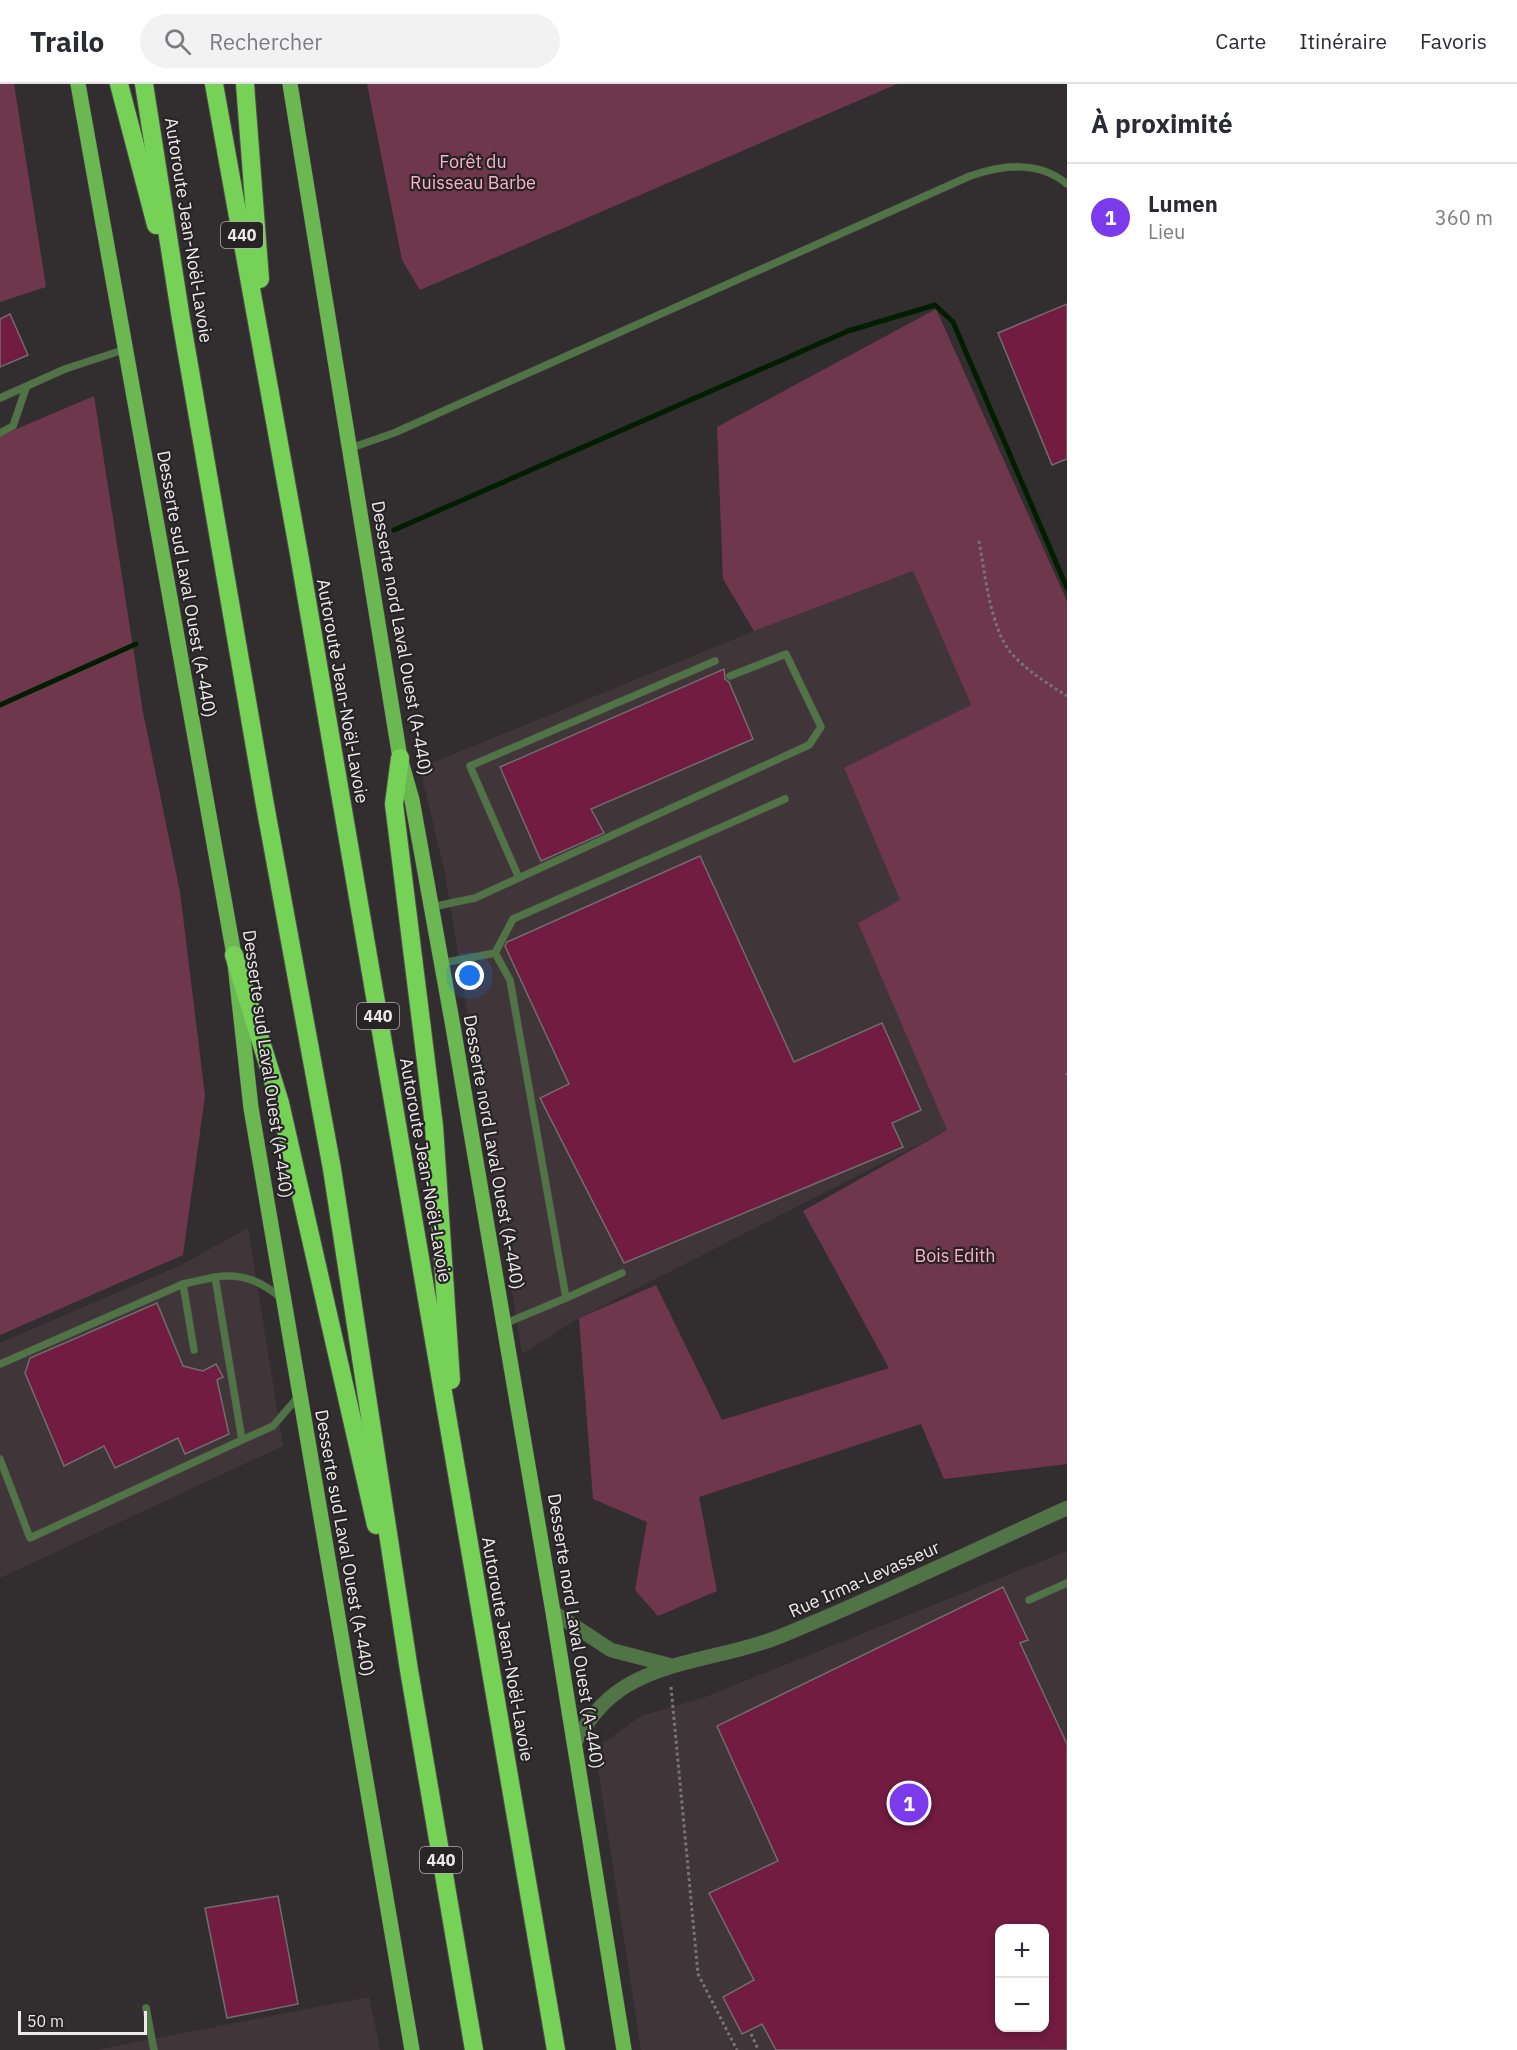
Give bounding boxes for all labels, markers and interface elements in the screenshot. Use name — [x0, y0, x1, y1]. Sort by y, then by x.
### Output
search box — [140, 14, 560, 68]
text: Trailo — [30, 23, 104, 60]
icon: search — [161, 25, 194, 58]
text: Rechercher — [209, 27, 322, 56]
text: Carte — [1215, 27, 1266, 55]
text: Itinéraire — [1299, 27, 1387, 55]
text: Favoris — [1420, 27, 1487, 55]
text: À proximité — [1091, 106, 1233, 140]
street label: Autoroute Jean-Noël-Lavoie — [160, 116, 218, 344]
park label: Forêt du Ruisseau Barbe — [410, 150, 536, 194]
text: Lumen — [1148, 189, 1218, 218]
text: 1 — [1105, 204, 1117, 231]
text: 360 m — [1435, 204, 1493, 231]
text: Lieu — [1148, 218, 1185, 245]
road number: 440 — [221, 222, 263, 248]
street label: Desserte sud Laval Ouest (A-440) — [152, 449, 222, 719]
street label: Desserte nord Laval Ouest (A-440) — [366, 499, 438, 777]
street label: Autoroute Jean-Noël-Lavoie — [312, 577, 374, 805]
street label: Desserte sud Laval Ouest (A-440) — [238, 928, 298, 1200]
your location — [455, 961, 484, 990]
road number: 440 — [357, 1003, 399, 1029]
street label: Desserte nord Laval Ouest (A-440) — [458, 1013, 530, 1291]
street label: Autoroute Jean-Noël-Lavoie — [395, 1056, 457, 1284]
park label: Bois Edith — [914, 1244, 996, 1267]
street label: Desserte sud Laval Ouest (A-440) — [310, 1408, 380, 1678]
street label: Desserte nord Laval Ouest (A-440) — [543, 1492, 609, 1770]
street label: Autoroute Jean-Noël-Lavoie — [477, 1535, 539, 1763]
street label: Rue Irma-Levasseur — [785, 1535, 944, 1623]
pin: 1 — [890, 1780, 928, 1826]
road number: 440 — [420, 1847, 462, 1873]
map controls — [995, 1924, 1049, 2032]
button: + — [995, 1924, 1049, 1978]
button: − — [995, 1978, 1049, 2032]
scale bar — [18, 2008, 147, 2036]
text: 50 m — [27, 2011, 64, 2031]

